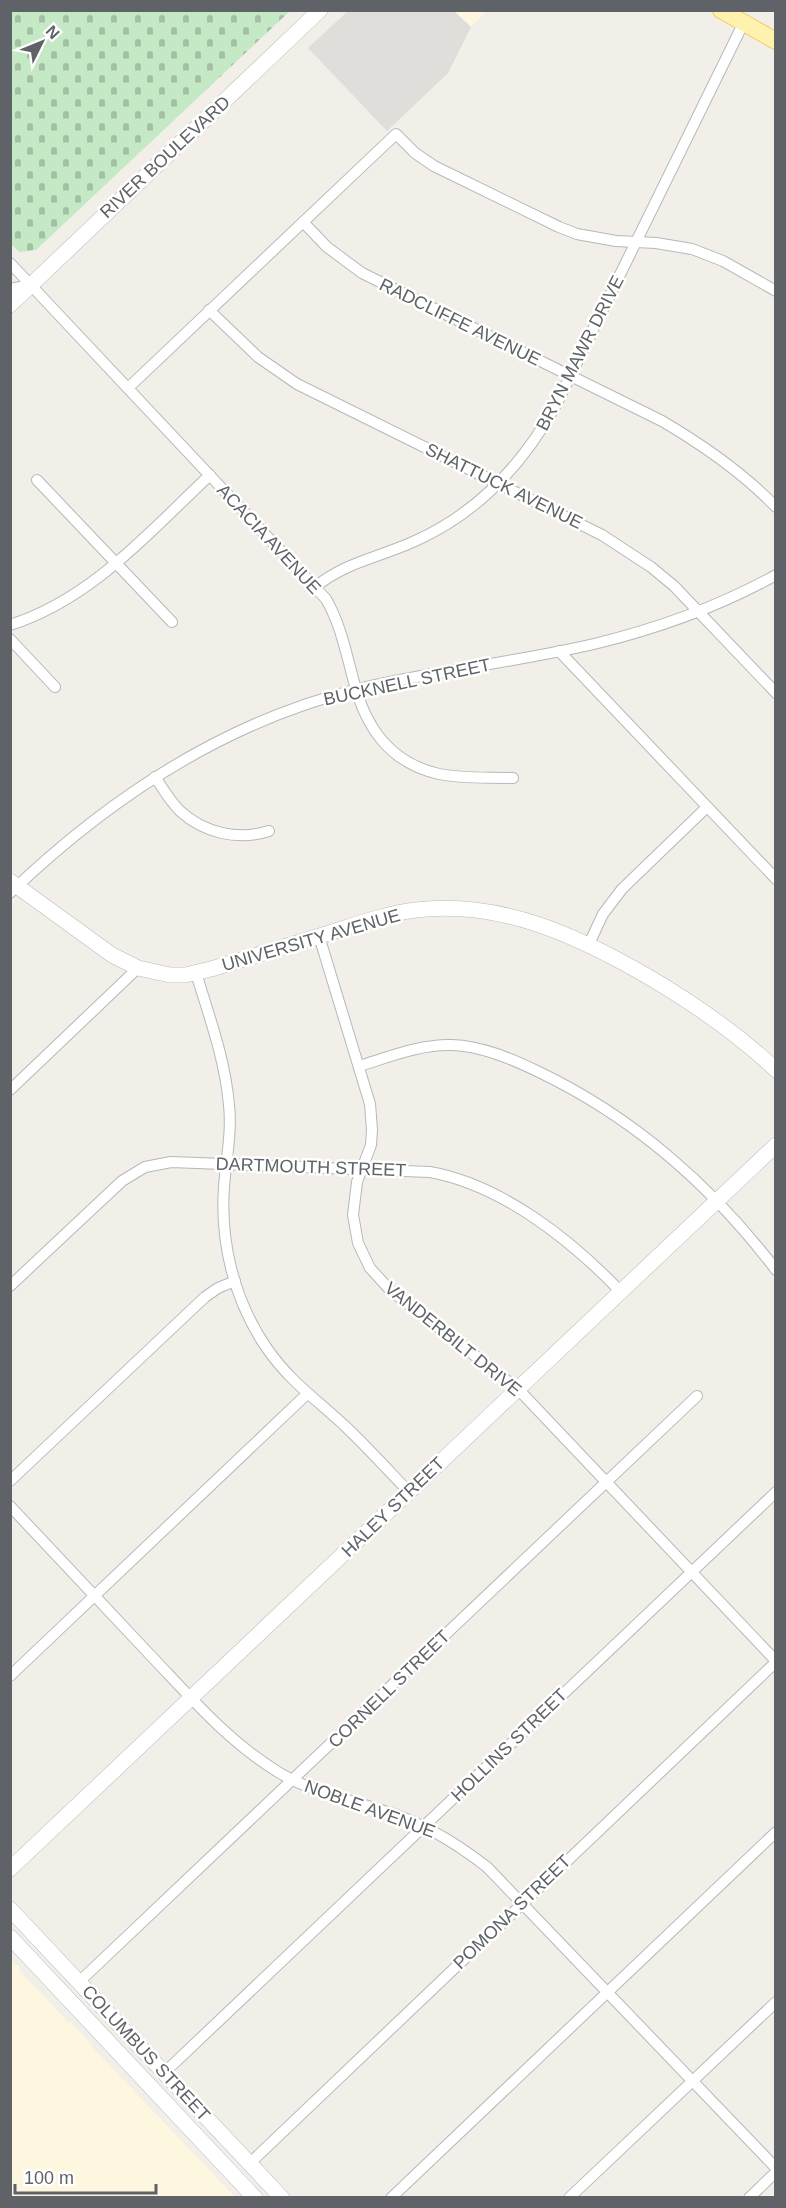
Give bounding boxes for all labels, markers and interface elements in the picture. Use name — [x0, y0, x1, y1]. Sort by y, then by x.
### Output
north arrow — [12, 12, 72, 72]
text: N — [42, 22, 63, 42]
street label: RIVER BOULEVARD — [96, 92, 234, 222]
street label: BRYN MAWR DRIVE — [532, 272, 628, 434]
street label: RADCLIFFE AVENUE — [376, 274, 544, 370]
street label: SHATTUCK AVENUE — [422, 439, 586, 533]
street label: ACACIA AVENUE — [213, 480, 325, 598]
street label: BUCKNELL STREET — [322, 655, 492, 709]
street label: UNIVERSITY AVENUE — [220, 905, 402, 975]
street label: DARTMOUTH STREET — [215, 1154, 407, 1180]
street label: VANDERBILT DRIVE — [381, 1278, 525, 1400]
street label: HALEY STREET — [338, 1453, 448, 1561]
street label: CORNELL STREET — [324, 1626, 454, 1752]
street label: HOLLINS STREET — [447, 1685, 571, 1805]
street label: NOBLE AVENUE — [302, 1776, 438, 1842]
street label: POMONA STREET — [449, 1851, 575, 1973]
street label: COLUMBUS STREET — [78, 1981, 214, 2125]
scale bar — [15, 2157, 156, 2195]
text: 100 m — [24, 2168, 74, 2188]

